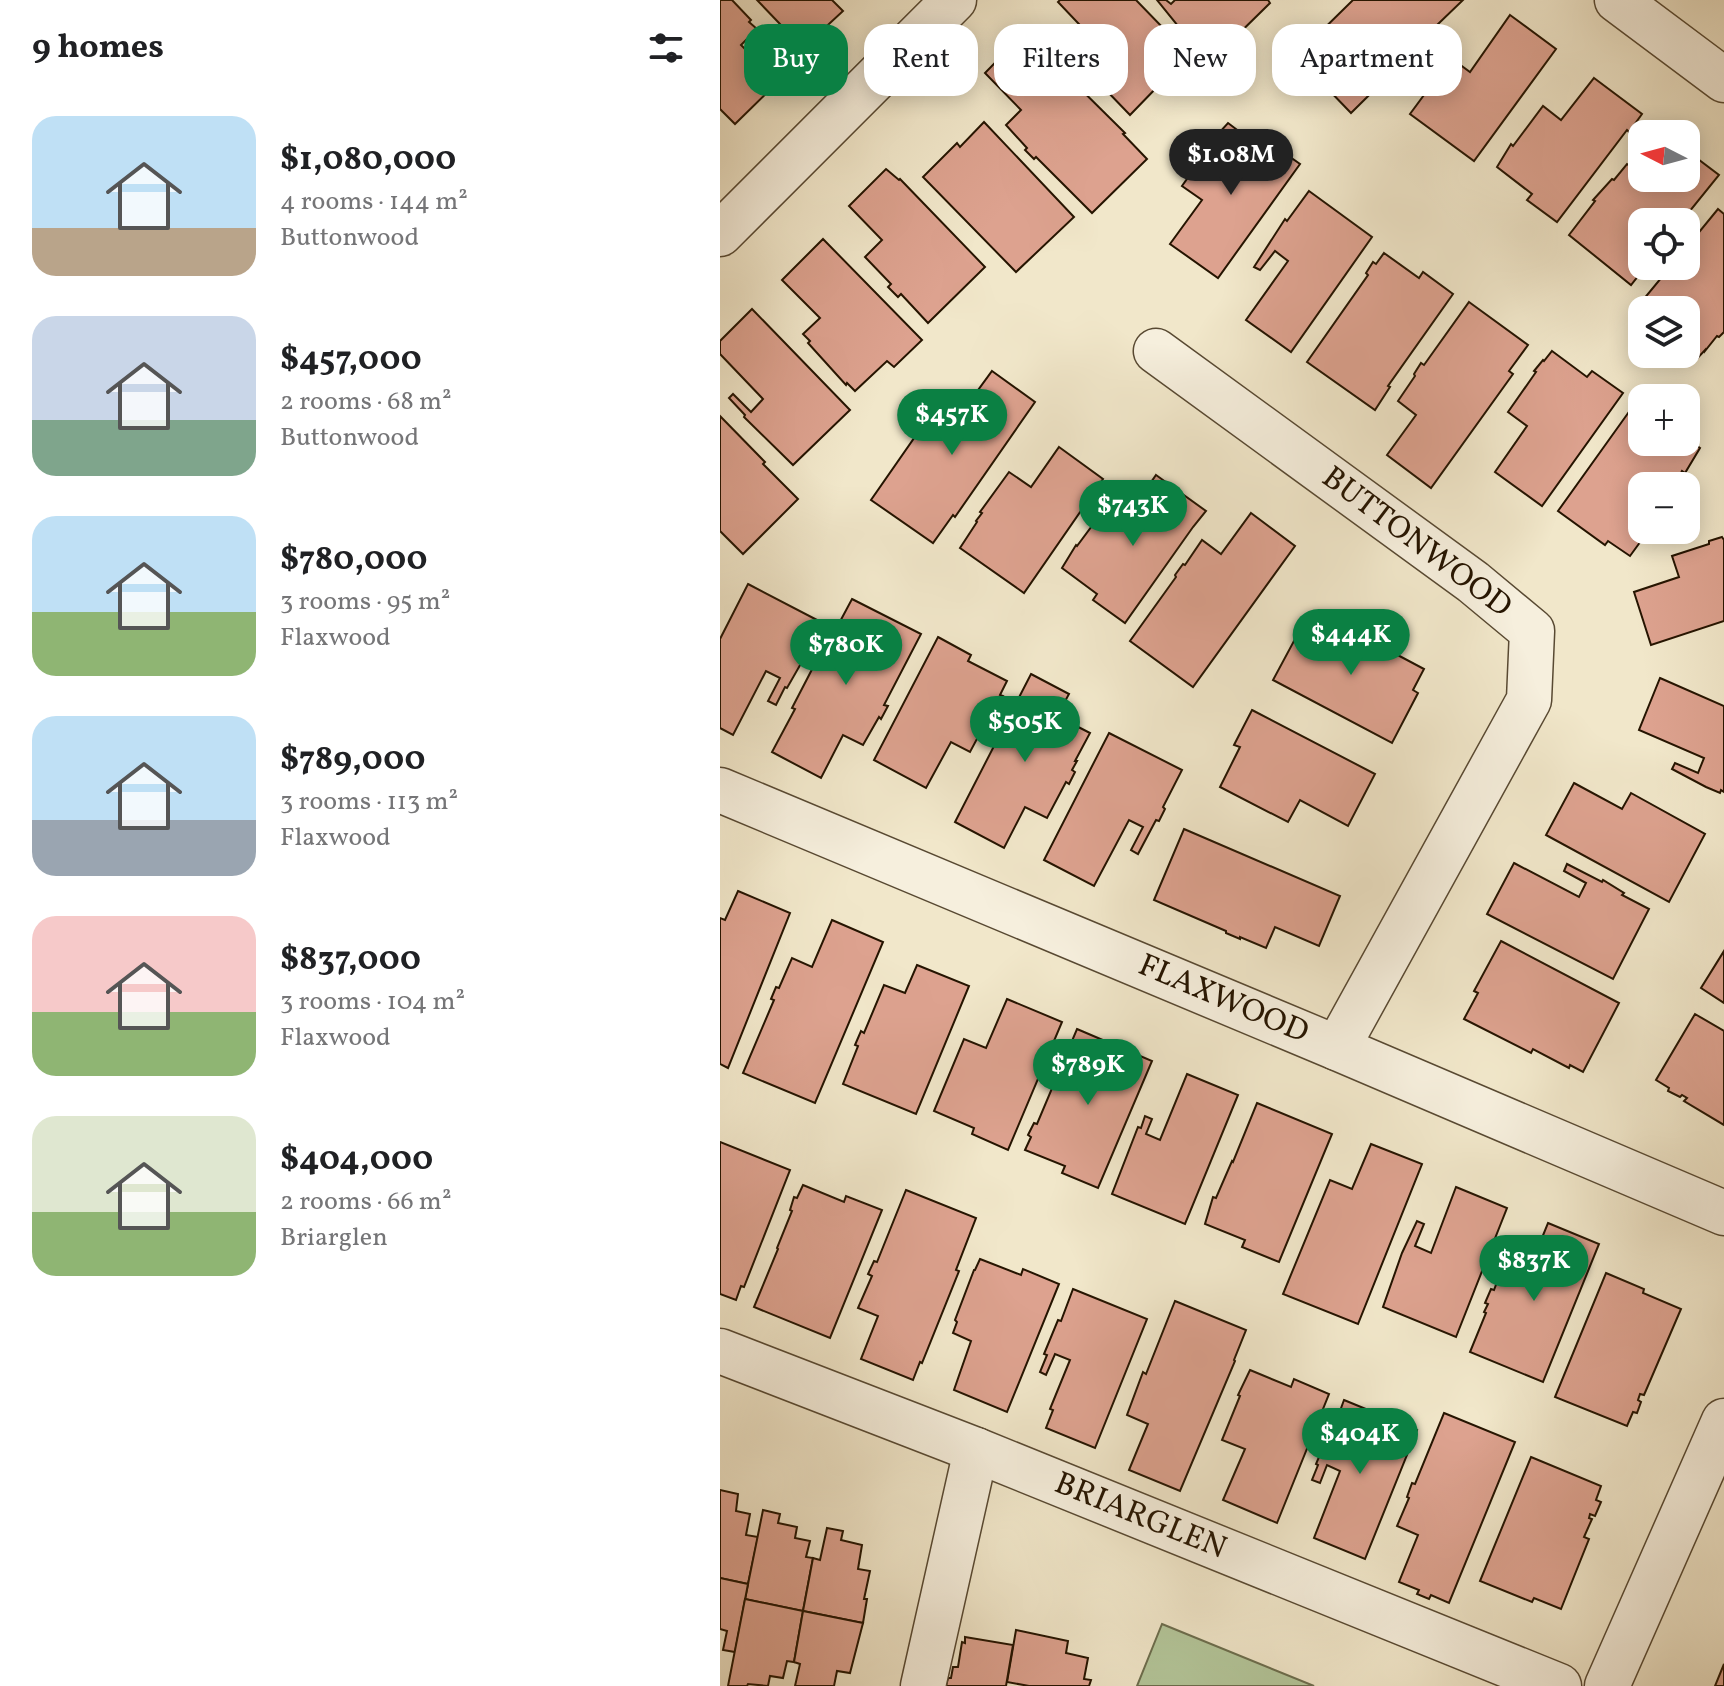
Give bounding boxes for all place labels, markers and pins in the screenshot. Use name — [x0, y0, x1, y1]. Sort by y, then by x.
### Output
pin: $1.08M — [1166, 129, 1296, 197]
pin: $457K — [896, 389, 1008, 457]
pin: $743K — [1077, 480, 1189, 548]
pin: $444K — [1295, 609, 1407, 677]
pin: $780K — [790, 619, 902, 687]
pin: $505K — [969, 696, 1081, 764]
pin: $789K — [1032, 1039, 1144, 1107]
pin: $837K — [1478, 1235, 1590, 1303]
pin: $404K — [1304, 1408, 1416, 1476]

